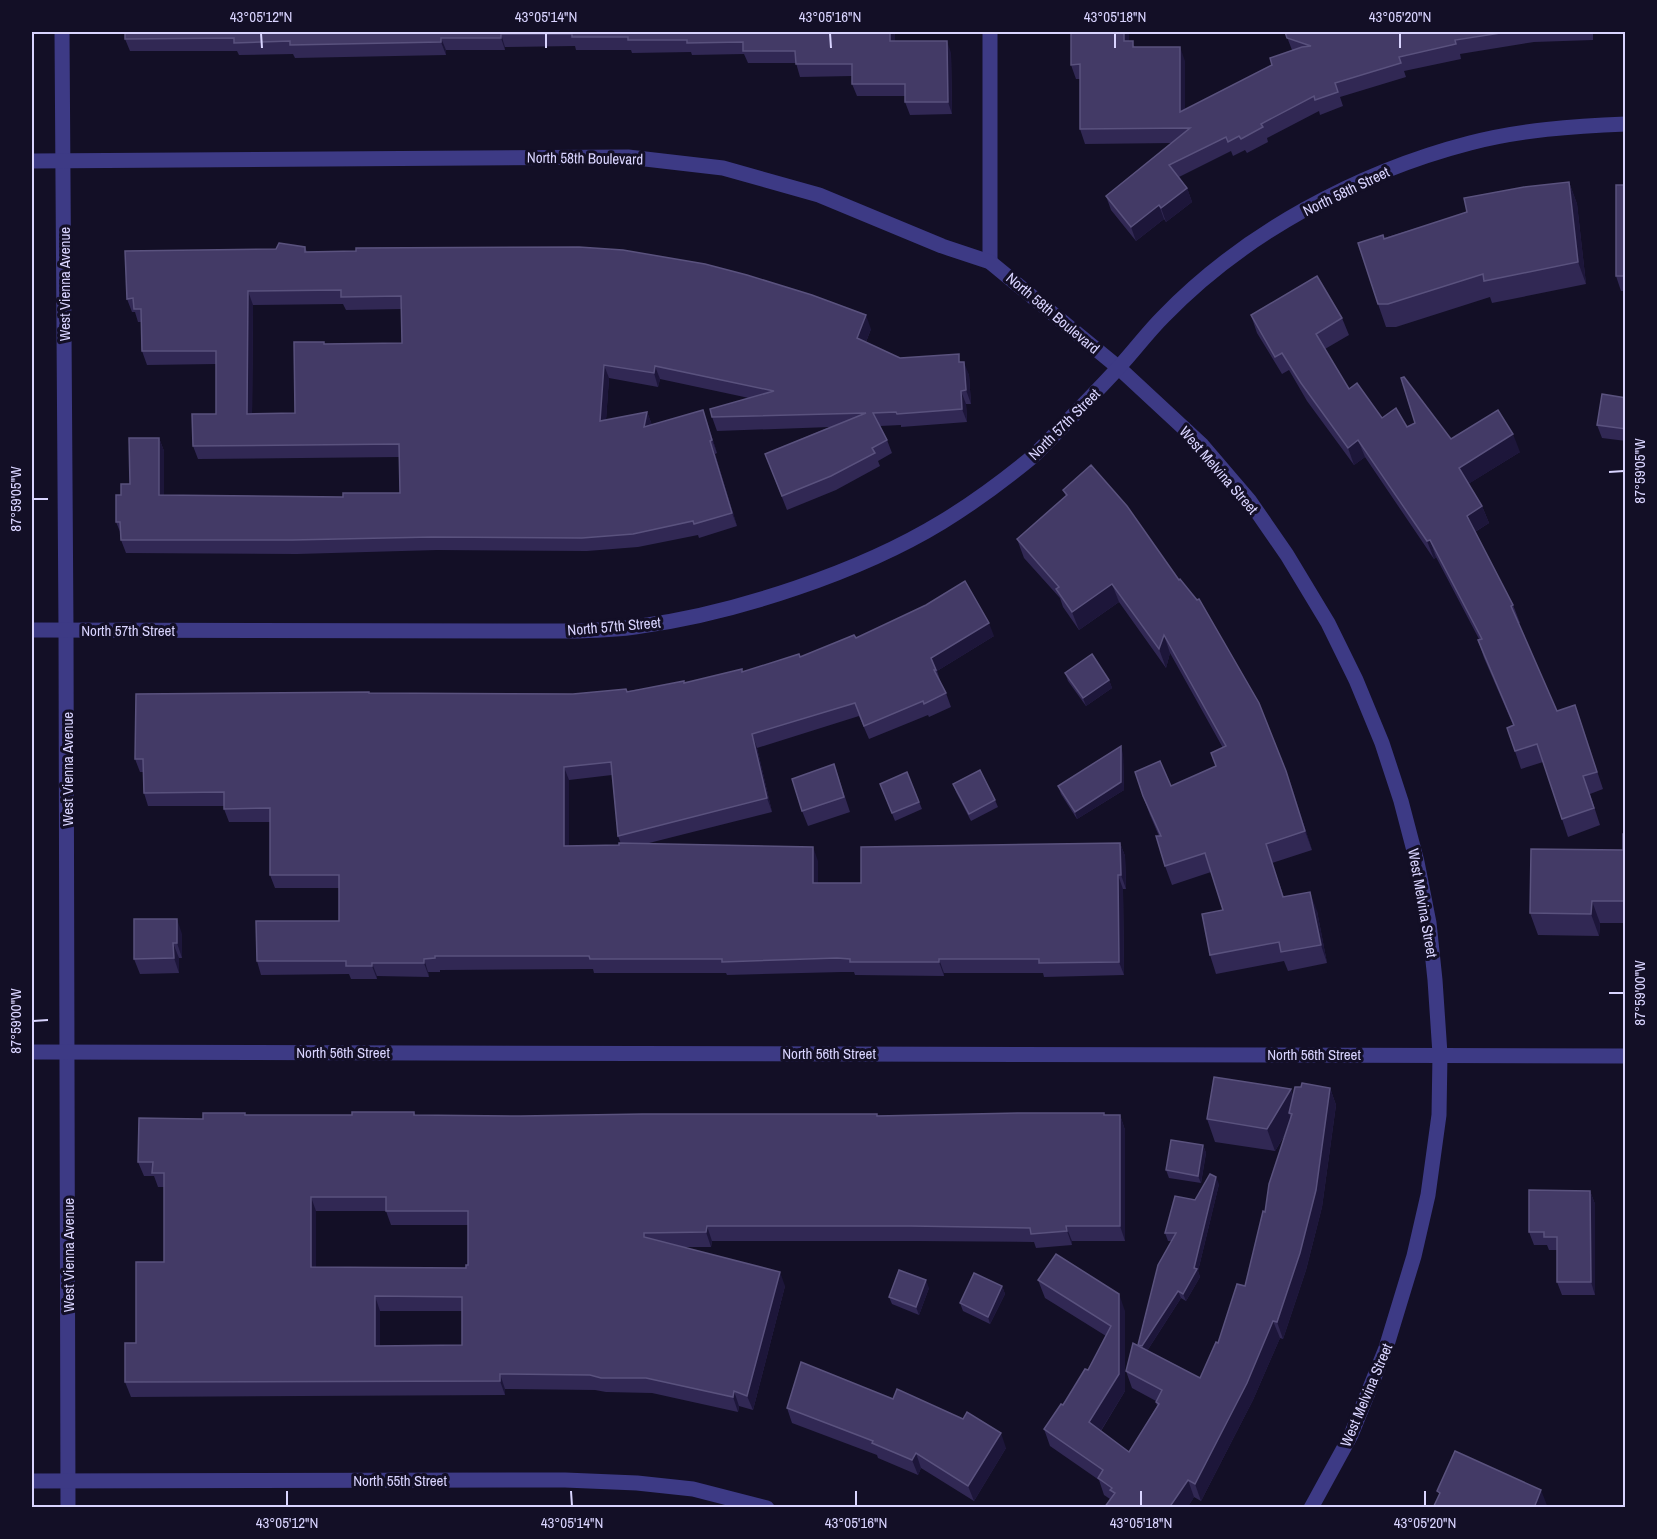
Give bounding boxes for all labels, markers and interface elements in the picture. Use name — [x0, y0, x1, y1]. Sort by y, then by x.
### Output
text: 43°05'12"N — [230, 6, 292, 27]
text: 43°05'14"N — [515, 6, 577, 27]
text: 43°05'16"N — [799, 6, 861, 27]
text: 43°05'18"N — [1084, 6, 1146, 27]
text: 43°05'20"N — [1369, 6, 1431, 27]
street label: North 58th Boulevard — [527, 146, 643, 170]
street label: North 58th Street — [1299, 161, 1393, 221]
street label: West Vienna Avenue — [54, 227, 75, 341]
street label: North 58th Boulevard — [1002, 268, 1104, 358]
street label: North 57th Street — [1023, 383, 1105, 465]
street label: West Melvina Street — [1175, 421, 1264, 519]
text: 87°59'05"W — [1629, 438, 1650, 504]
text: 87°59'05"W — [5, 466, 26, 532]
street label: North 57th Street — [566, 611, 662, 641]
street label: North 57th Street — [81, 620, 175, 641]
street label: West Vienna Avenue — [57, 712, 78, 826]
street label: West Melvina Street — [1403, 847, 1443, 960]
text: 87°59'00"W — [1629, 960, 1650, 1026]
text: 87°59'00"W — [5, 988, 26, 1054]
street label: North 56th Street — [296, 1042, 390, 1063]
street label: North 56th Street — [782, 1043, 876, 1064]
street label: North 56th Street — [1267, 1044, 1361, 1065]
street label: West Vienna Avenue — [58, 1198, 79, 1312]
street label: West Melvina Street — [1335, 1339, 1397, 1450]
street label: North 55th Street — [353, 1470, 447, 1491]
text: 43°05'12"N — [256, 1512, 318, 1533]
text: 43°05'14"N — [541, 1512, 603, 1533]
text: 43°05'16"N — [825, 1512, 887, 1533]
text: 43°05'18"N — [1110, 1512, 1172, 1533]
text: 43°05'20"N — [1394, 1512, 1456, 1533]

